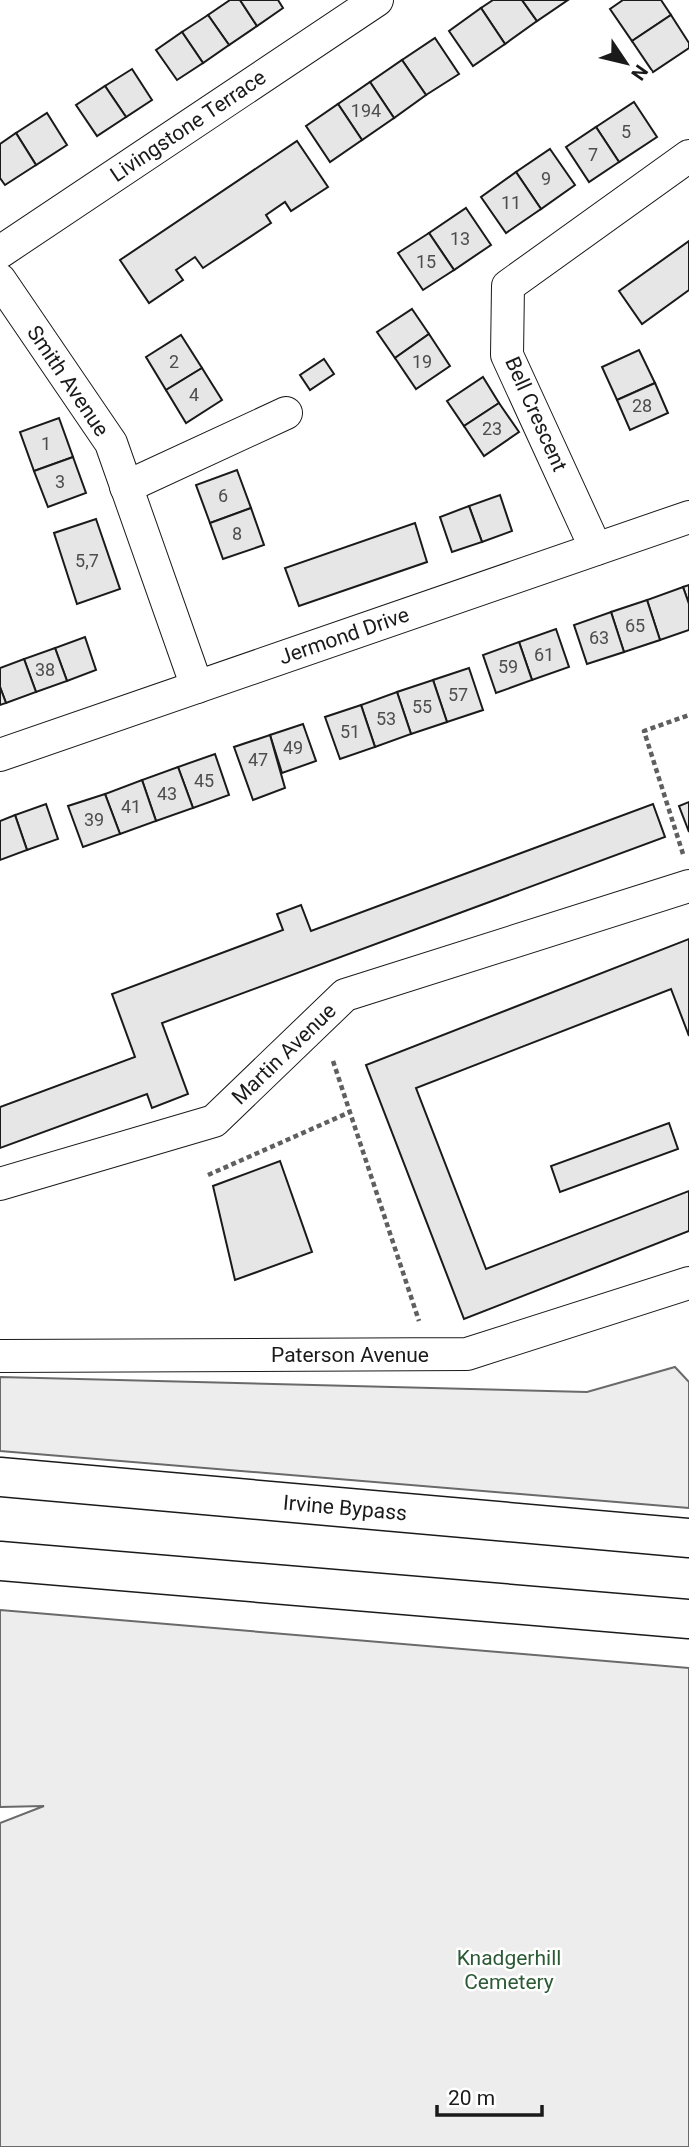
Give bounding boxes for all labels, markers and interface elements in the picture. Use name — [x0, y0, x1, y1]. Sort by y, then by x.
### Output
north arrow — [591, 28, 661, 98]
text: N — [626, 60, 653, 85]
street label: Livingstone Terrace — [106, 65, 270, 187]
house number: 194 — [351, 100, 381, 121]
house number: 5 — [621, 121, 631, 142]
house number: 7 — [588, 144, 598, 165]
house number: 9 — [541, 168, 551, 189]
house number: 11 — [501, 192, 521, 213]
house number: 13 — [450, 228, 470, 249]
house number: 15 — [416, 251, 436, 272]
street label: Smith Avenue — [22, 321, 114, 441]
house number: 2 — [169, 351, 179, 372]
house number: 19 — [412, 351, 432, 372]
street label: Bell Crescent — [500, 353, 572, 475]
house number: 4 — [189, 384, 199, 405]
house number: 28 — [632, 395, 652, 416]
house number: 23 — [482, 418, 502, 439]
house number: 1 — [41, 433, 51, 454]
house number: 3 — [55, 471, 65, 492]
house number: 6 — [218, 485, 228, 506]
house number: 8 — [232, 523, 242, 544]
house number: 5,7 — [75, 550, 99, 571]
street label: Jermond Drive — [276, 603, 412, 669]
house number: 65 — [625, 615, 645, 636]
house number: 63 — [589, 627, 609, 648]
house number: 61 — [534, 644, 554, 665]
house number: 59 — [498, 656, 518, 677]
house number: 38 — [35, 659, 55, 680]
house number: 57 — [448, 684, 468, 705]
house number: 55 — [412, 696, 432, 717]
house number: 53 — [376, 708, 396, 729]
house number: 51 — [340, 721, 360, 742]
house number: 49 — [283, 737, 303, 758]
house number: 47 — [248, 749, 268, 770]
house number: 45 — [194, 770, 214, 791]
house number: 43 — [157, 783, 177, 804]
house number: 41 — [121, 796, 141, 817]
house number: 39 — [84, 809, 104, 830]
street label: Martin Avenue — [227, 999, 341, 1109]
street label: Paterson Avenue — [271, 1343, 429, 1367]
street label: Irvine Bypass — [282, 1491, 408, 1525]
park label: Knadgerhill Cemetery — [457, 1946, 561, 1994]
scale bar — [437, 2074, 542, 2118]
text: 20 m — [448, 2086, 495, 2110]

